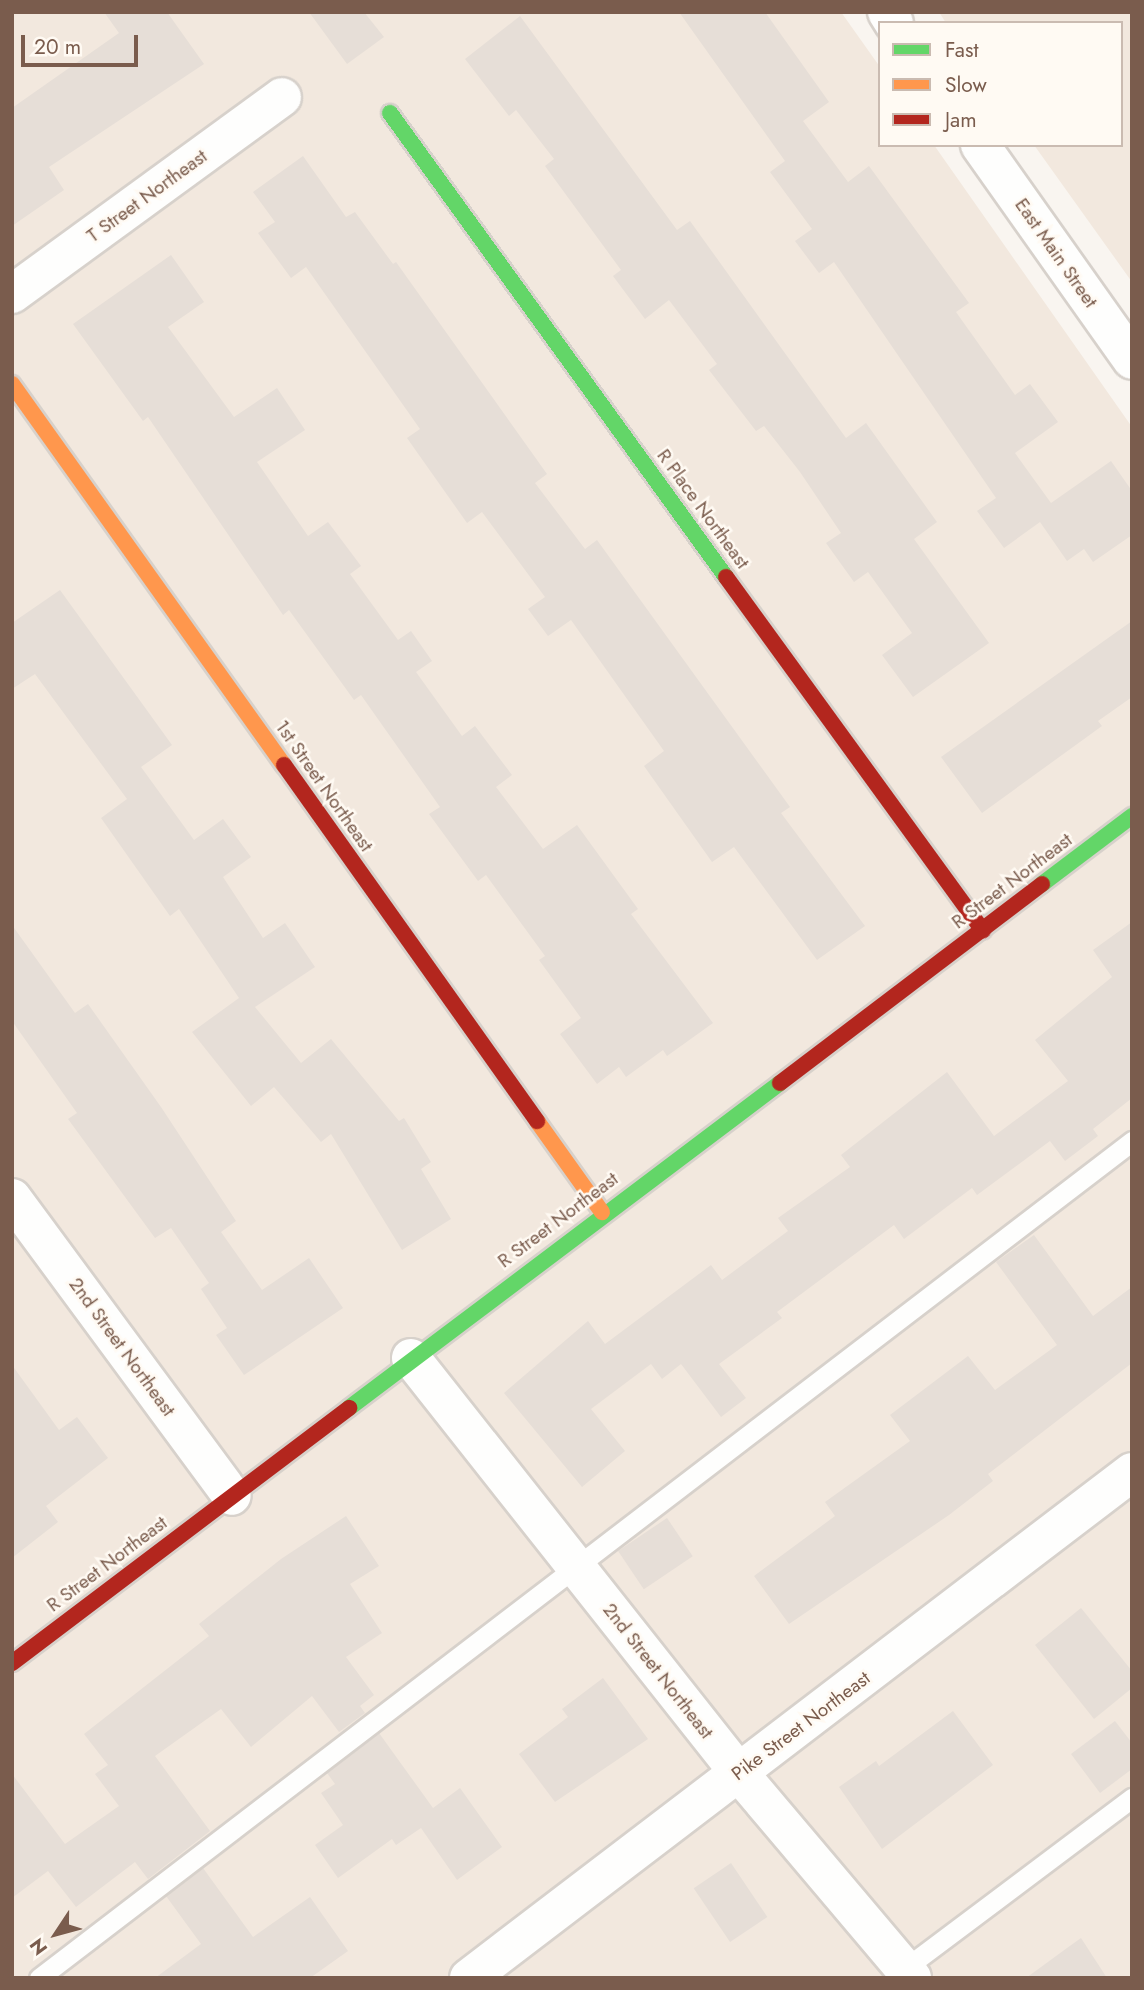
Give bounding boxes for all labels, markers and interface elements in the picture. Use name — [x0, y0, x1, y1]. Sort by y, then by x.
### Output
scale bar — [24, 21, 142, 65]
legend — [878, 21, 1123, 147]
text: 20 m — [34, 32, 81, 62]
text: Fast — [945, 35, 978, 65]
text: Slow — [945, 70, 987, 100]
text: Jam — [945, 105, 977, 135]
street label: T Street Northeast — [83, 145, 211, 247]
street label: East Main Street — [1010, 194, 1102, 312]
street label: R Place Northeast — [652, 445, 754, 573]
street label: 1st Street Northeast — [270, 716, 378, 856]
street label: R Street Northeast — [947, 828, 1077, 934]
street label: R Street Northeast — [493, 1167, 623, 1273]
street label: 2nd Street Northeast — [64, 1273, 180, 1421]
street label: R Street Northeast — [42, 1511, 172, 1617]
street label: 2nd Street Northeast — [598, 1599, 718, 1743]
street label: Pike Street Northeast — [727, 1667, 875, 1785]
north arrow — [21, 1899, 91, 1969]
text: N — [23, 1933, 54, 1961]

